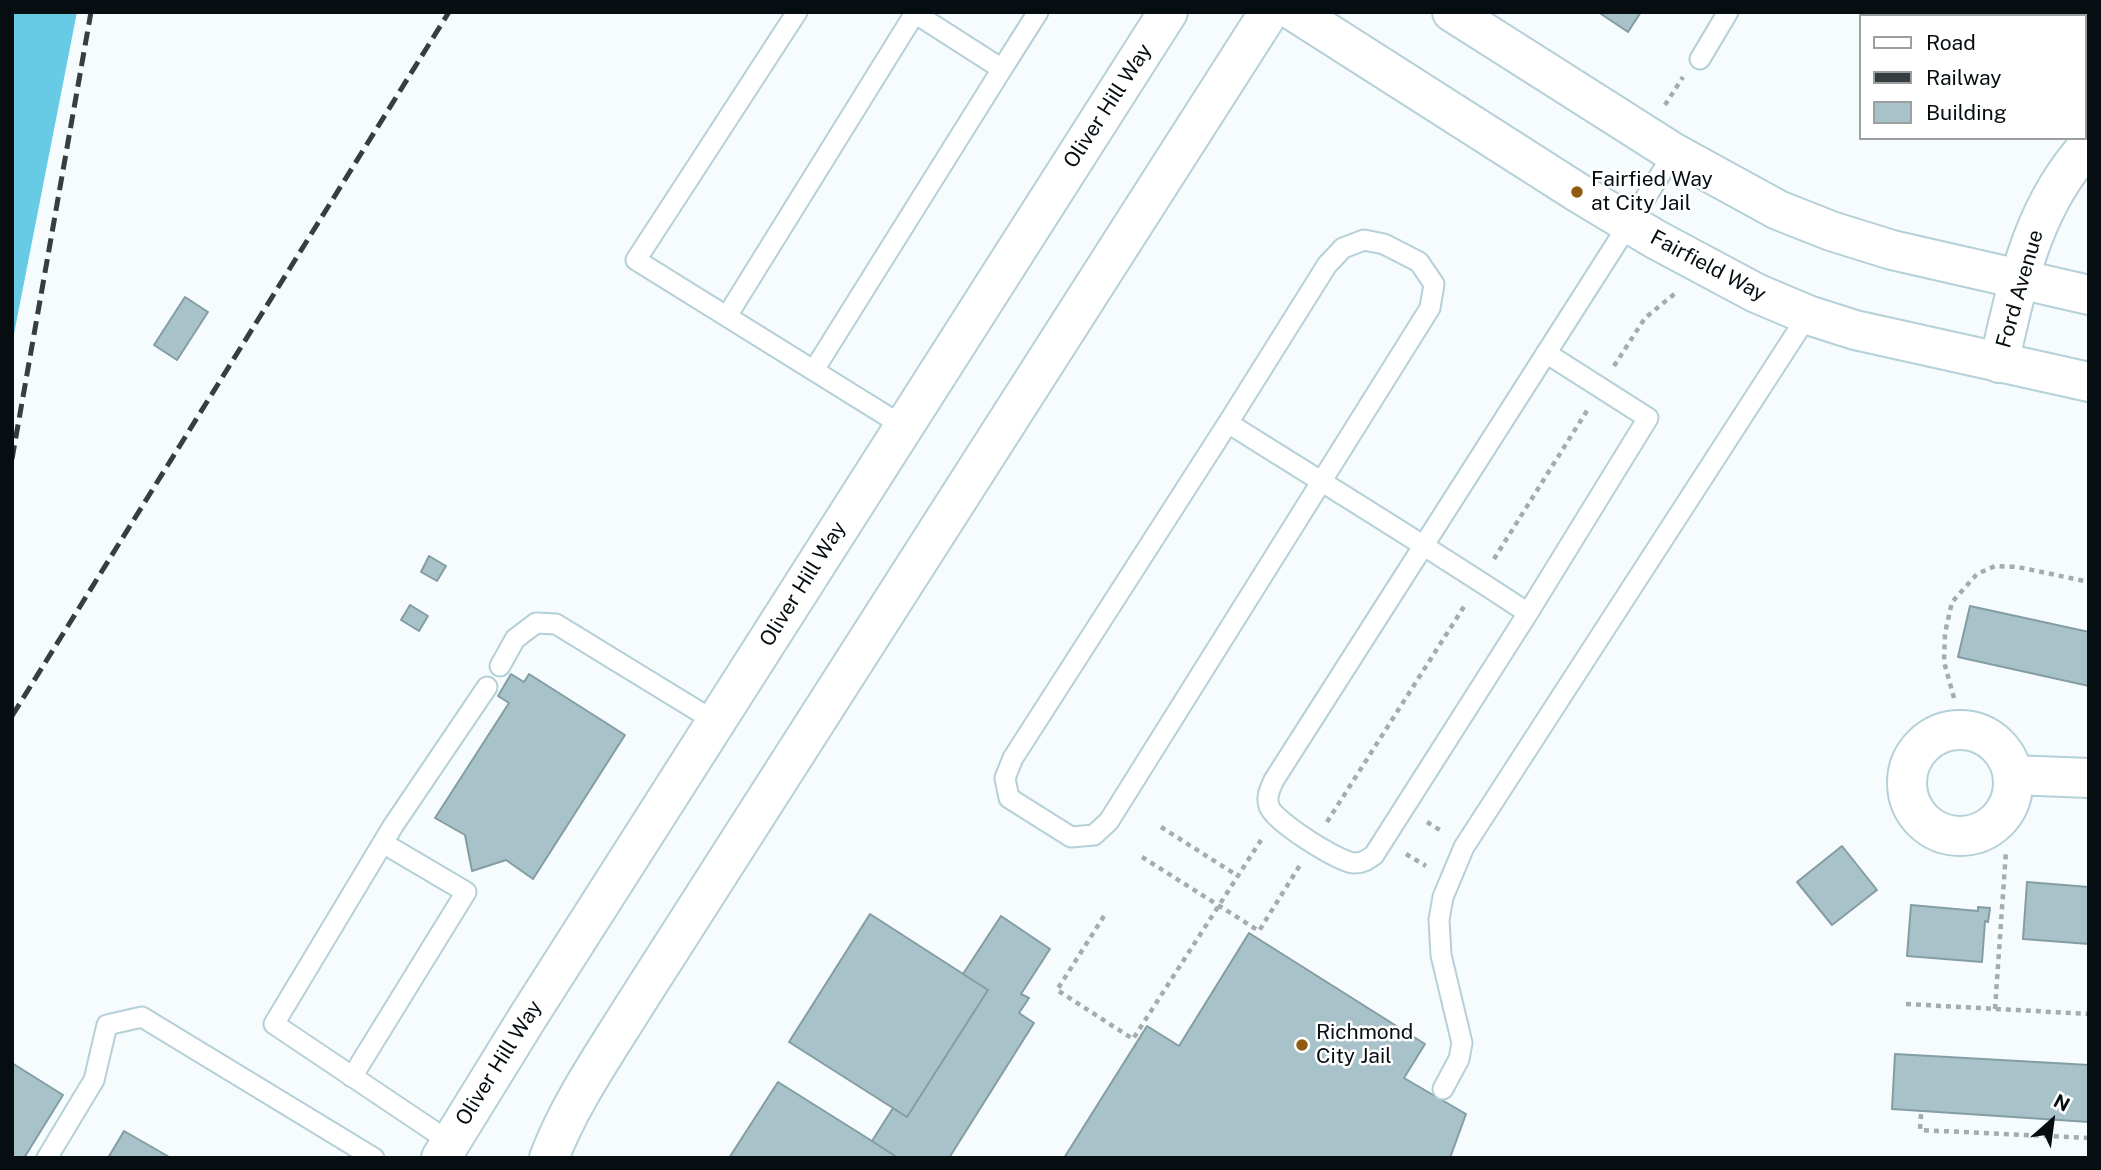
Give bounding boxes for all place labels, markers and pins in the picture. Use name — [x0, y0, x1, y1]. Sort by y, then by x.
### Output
place label: Fairfied Way at City Jail — [1591, 167, 1713, 217]
marker: Fairfied Way at City Jail — [1569, 184, 1585, 200]
place label: Richmond City Jail — [1316, 1020, 1413, 1070]
marker: Richmond City Jail — [1294, 1037, 1310, 1053]

